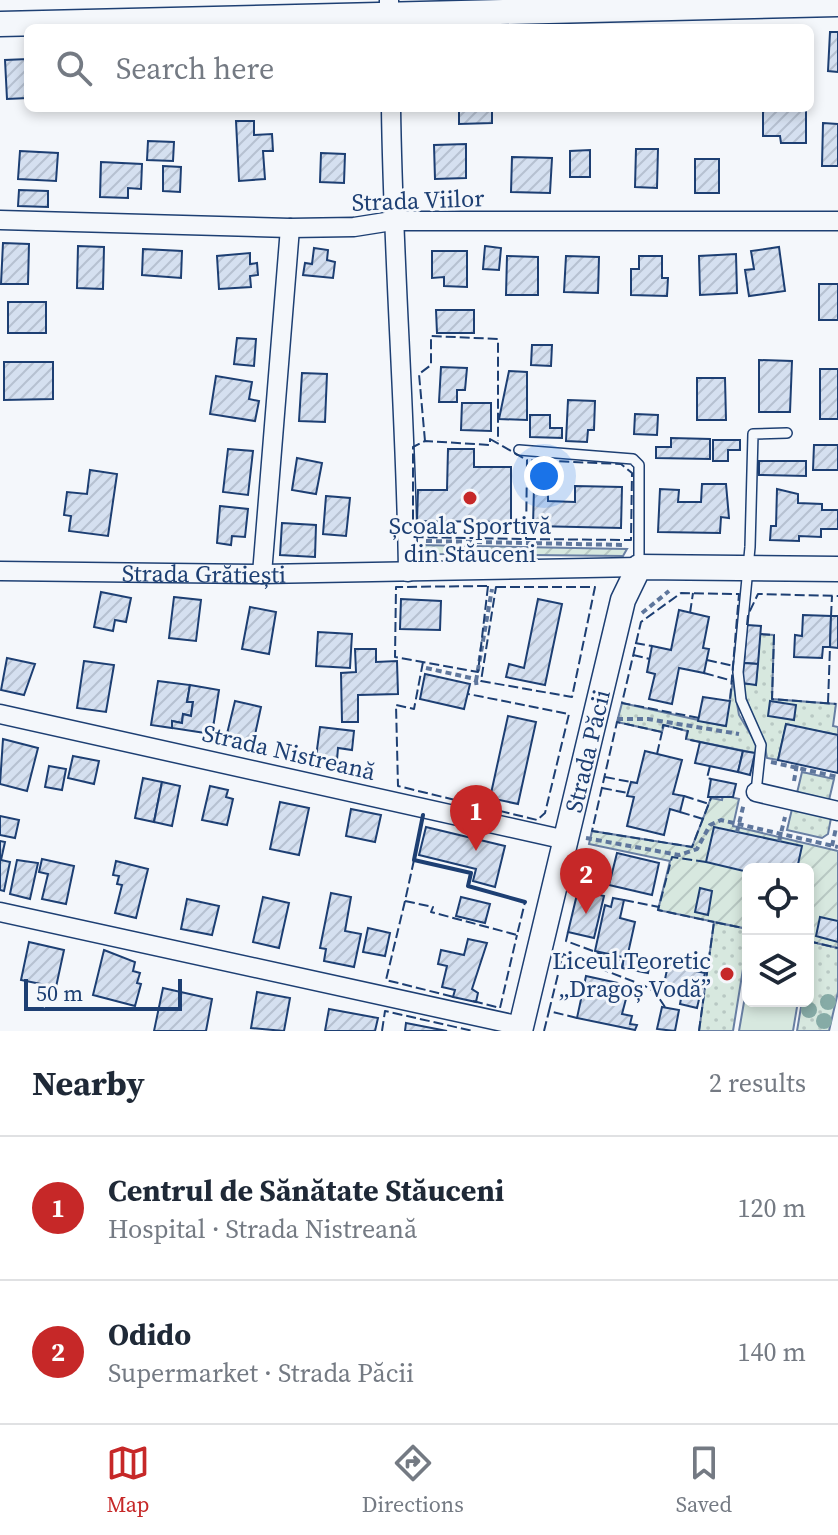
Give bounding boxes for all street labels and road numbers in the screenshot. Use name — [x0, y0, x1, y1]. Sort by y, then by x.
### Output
street label: Strada Viilor — [351, 181, 485, 219]
street label: Strada Grătiești — [122, 556, 286, 591]
street label: Strada Păcii — [556, 686, 618, 816]
street label: Strada Nistreană — [199, 716, 380, 788]

